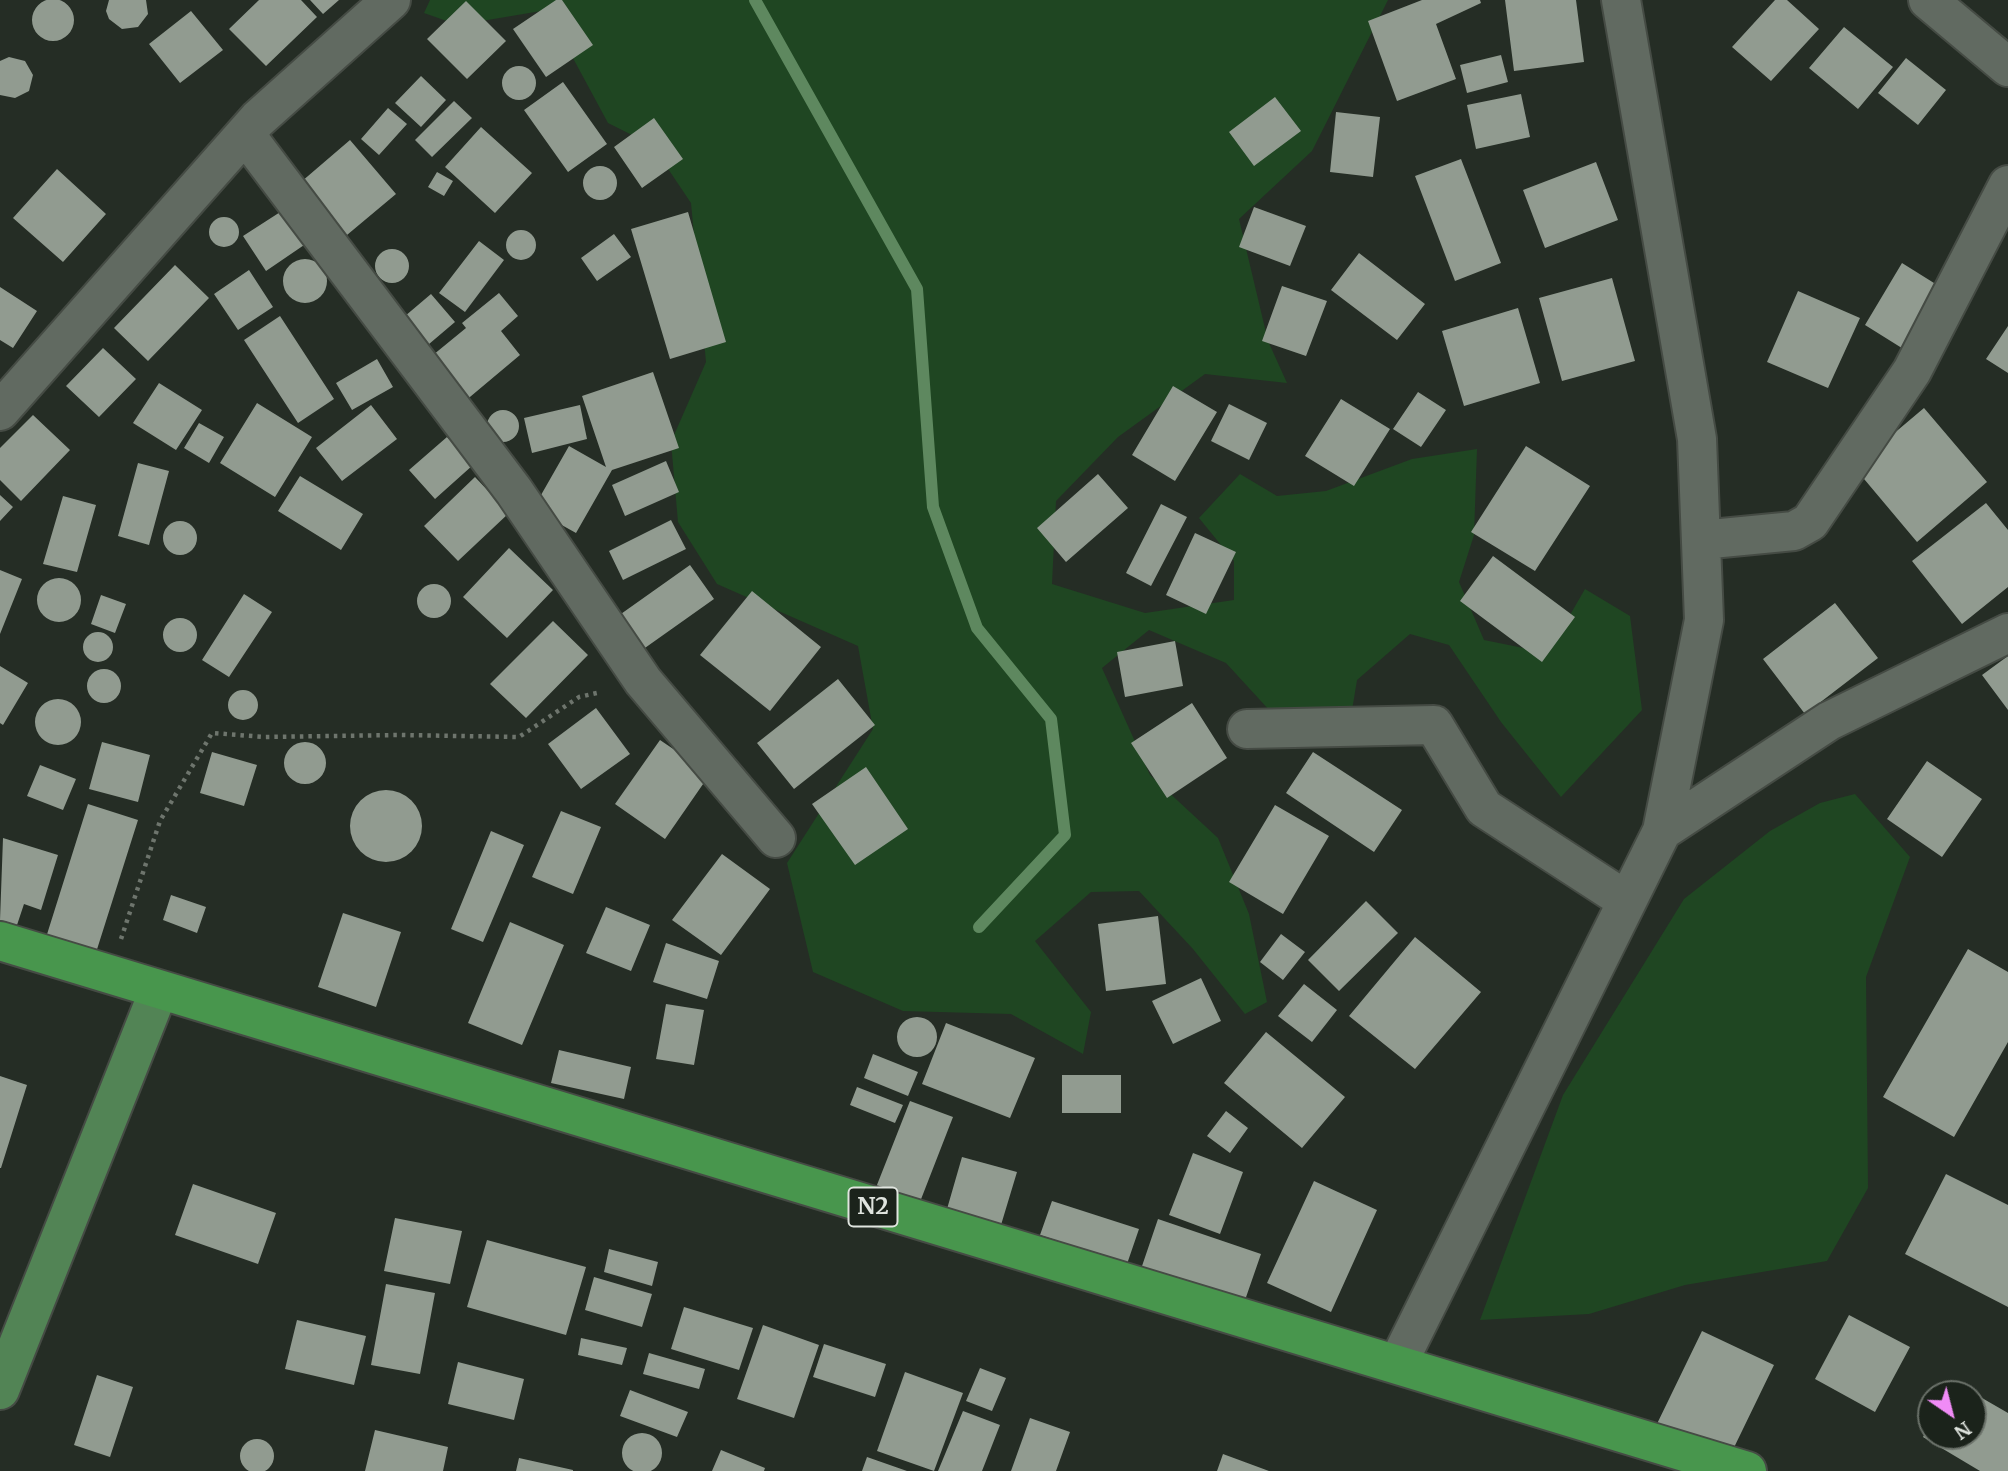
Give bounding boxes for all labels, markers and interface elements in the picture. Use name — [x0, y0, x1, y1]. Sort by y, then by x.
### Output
road number: N2 — [848, 1188, 898, 1226]
north arrow — [1917, 1380, 1987, 1450]
text: N — [1950, 1416, 1976, 1445]

